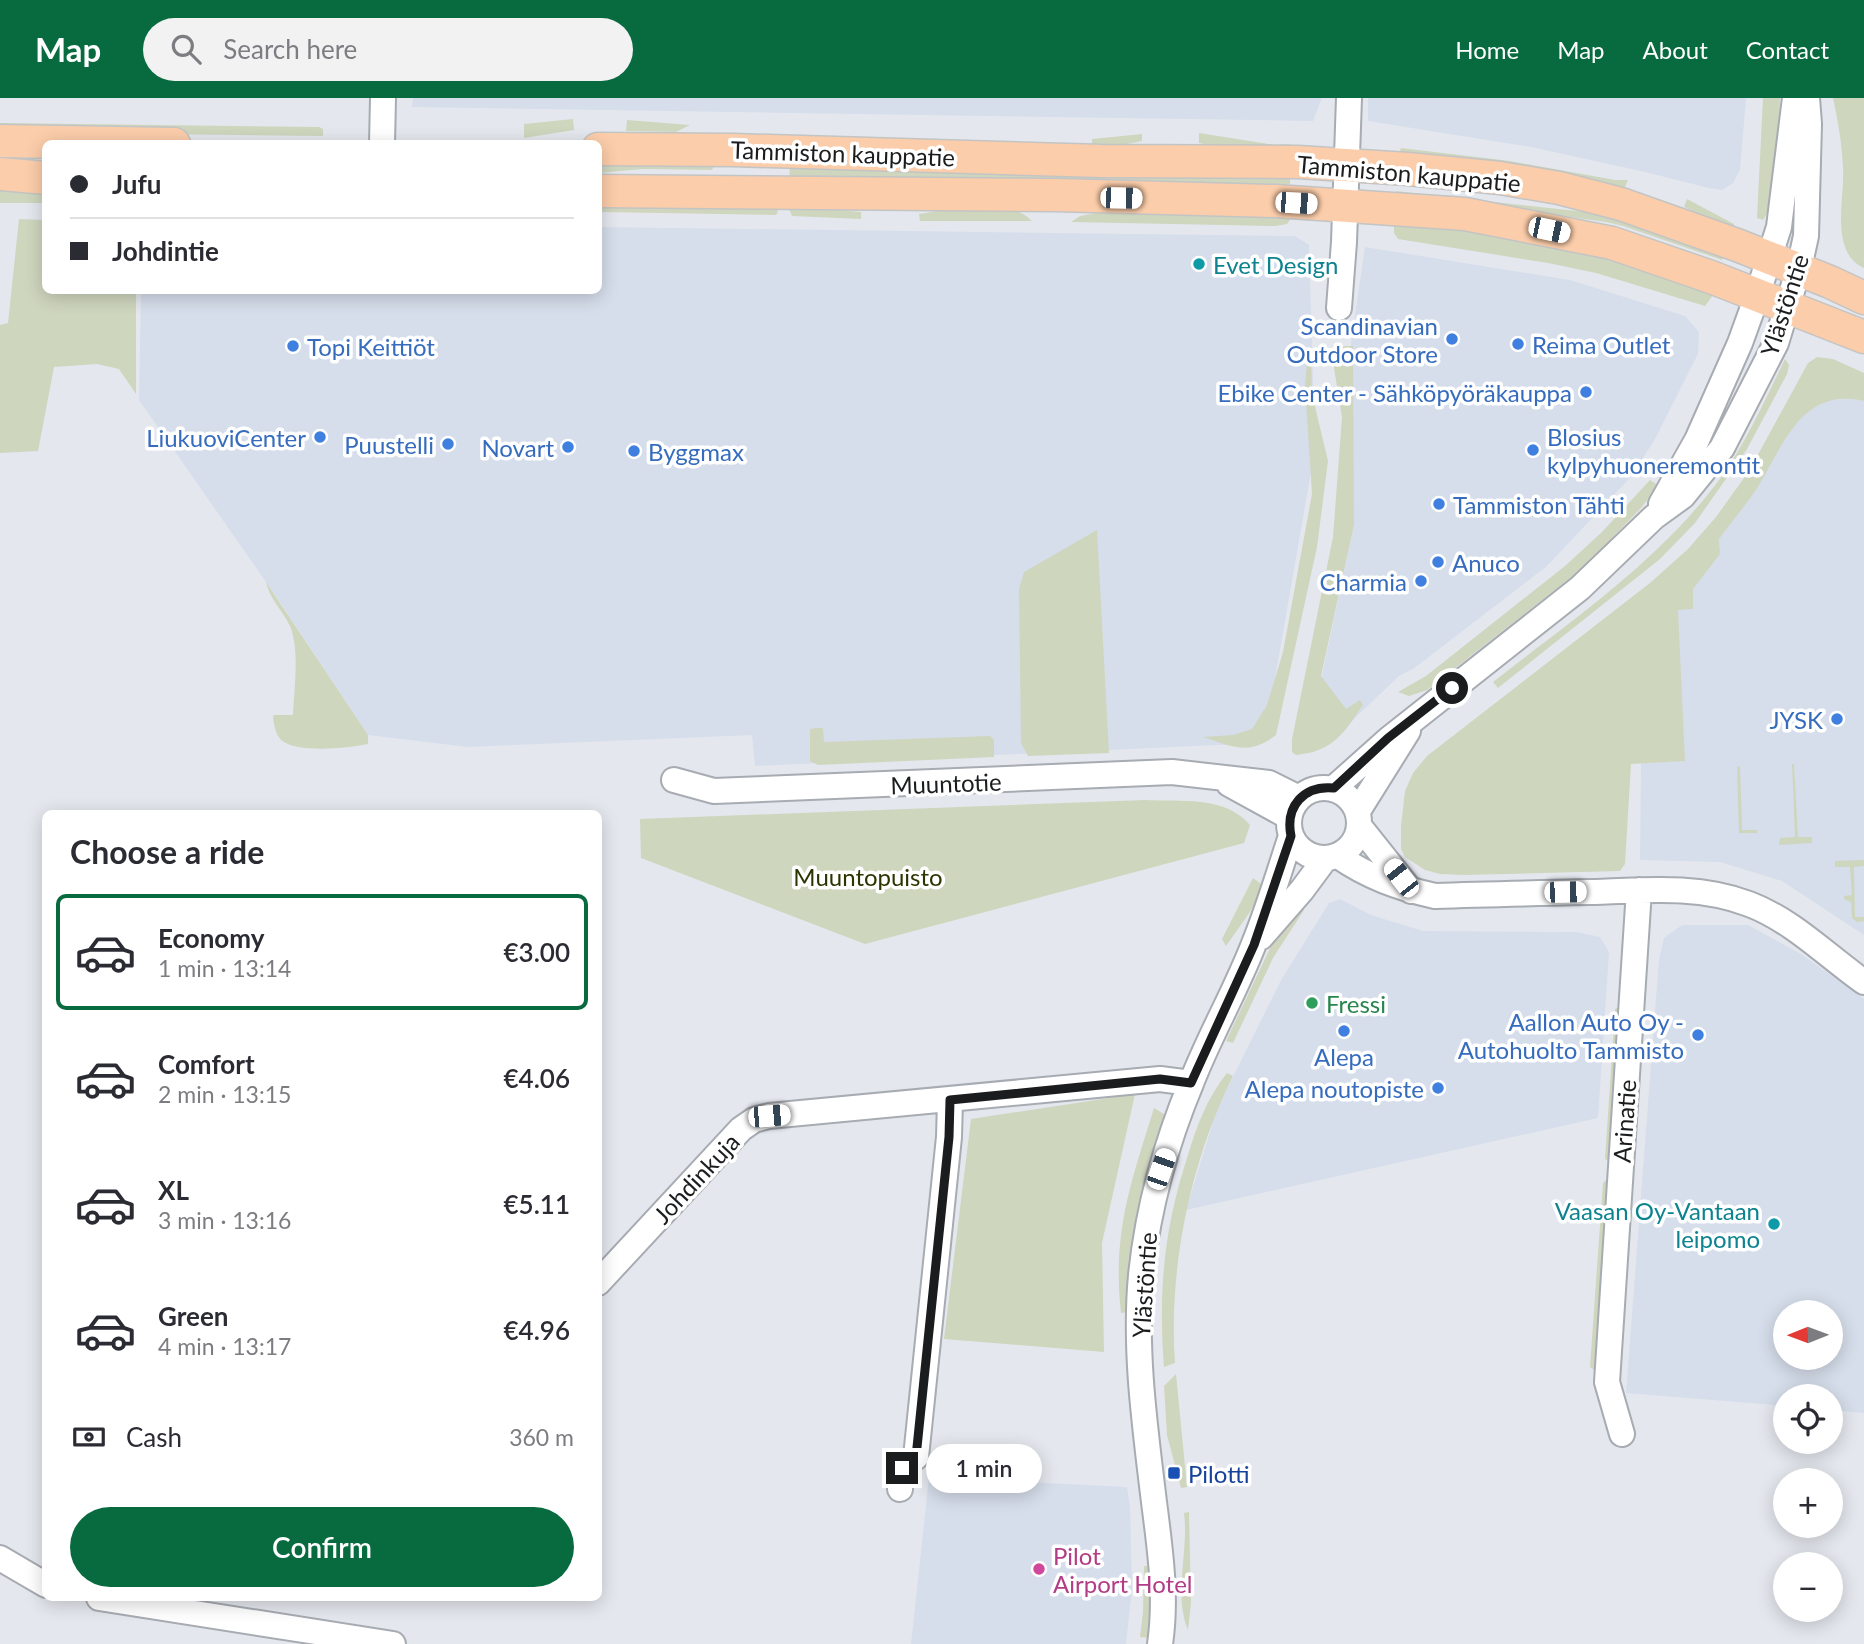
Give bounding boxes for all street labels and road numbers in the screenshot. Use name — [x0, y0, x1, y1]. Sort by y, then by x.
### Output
street label: Tammiston kauppatie — [730, 135, 956, 171]
street label: Tammiston kauppatie — [1296, 149, 1522, 197]
street label: Ylästöntie — [1754, 250, 1814, 360]
street label: Muuntotie — [890, 767, 1002, 799]
street label: Arinatie — [1607, 1078, 1641, 1164]
street label: Johdinkuja — [647, 1127, 745, 1229]
street label: Ylästöntie — [1126, 1231, 1162, 1339]

